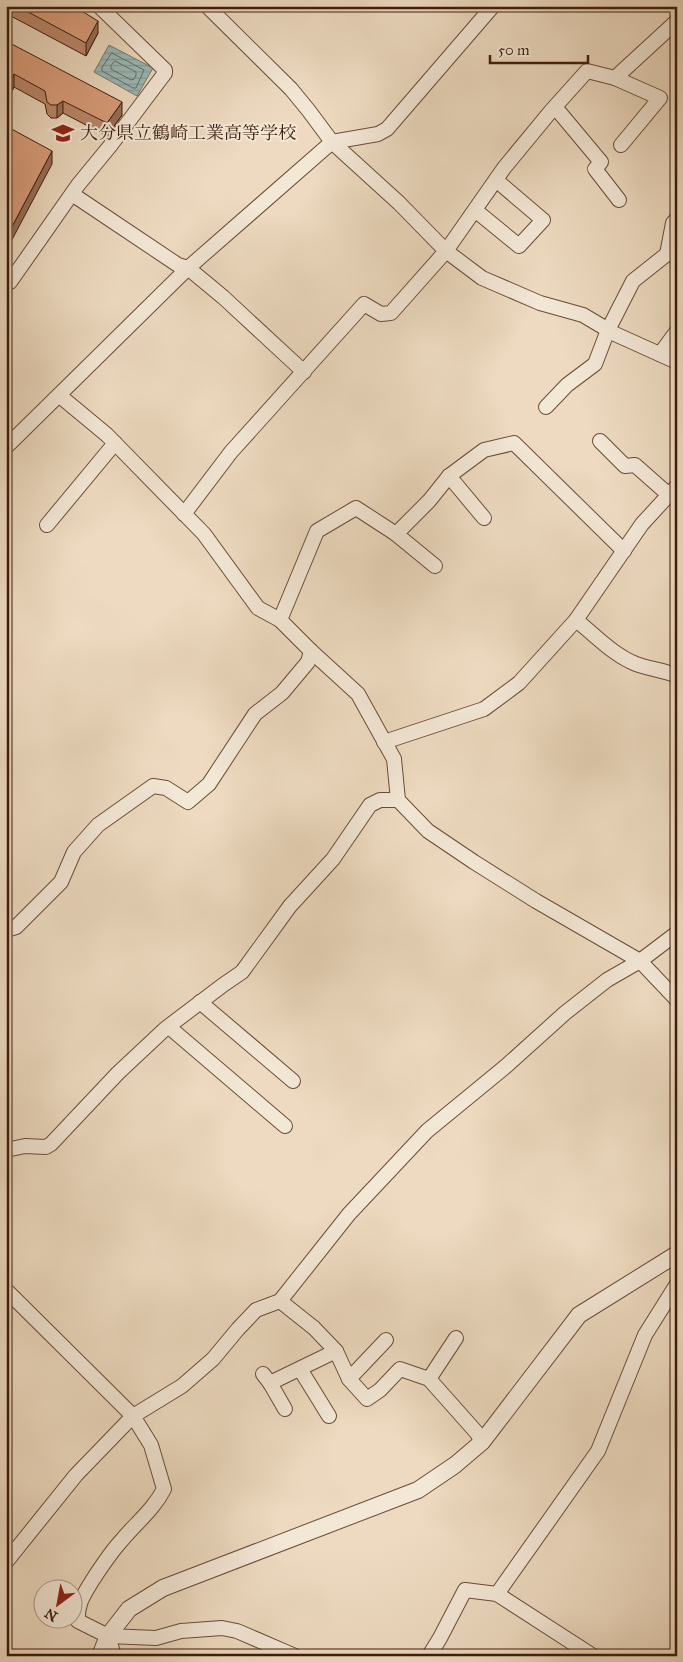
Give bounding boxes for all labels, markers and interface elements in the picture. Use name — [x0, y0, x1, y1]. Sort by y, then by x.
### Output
scale bar — [490, 32, 588, 64]
text: 50 m — [498, 41, 530, 59]
school or university icon: 大分県立鶴崎工業高等学校 — [50, 120, 76, 146]
place label: 大分県立鶴崎工業高等学校 — [80, 122, 296, 144]
north arrow — [32, 1580, 82, 1630]
text: N — [42, 1604, 61, 1625]

